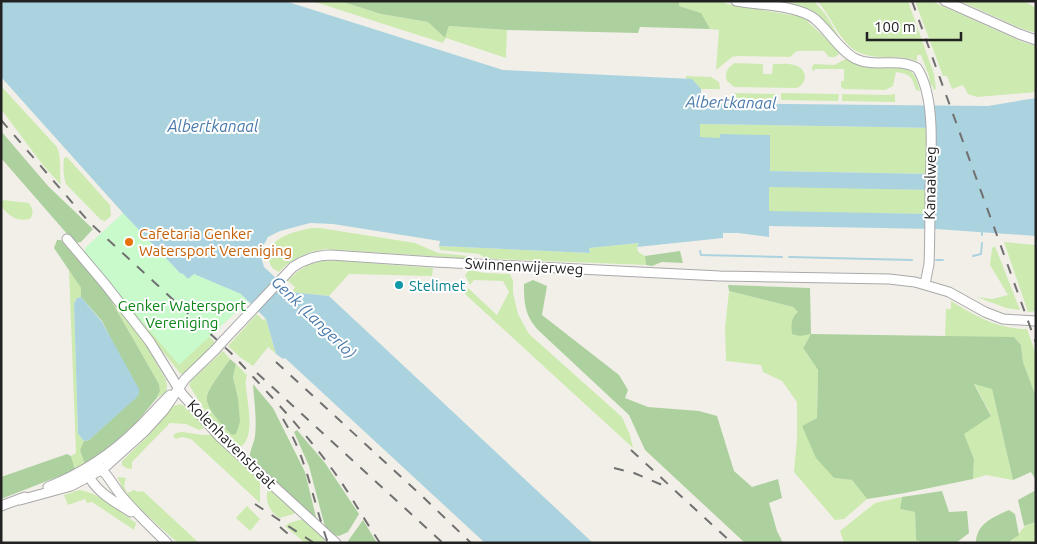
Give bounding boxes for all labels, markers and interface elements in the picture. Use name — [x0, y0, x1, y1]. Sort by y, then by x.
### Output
scale bar — [867, 10, 961, 42]
text: 100 m — [874, 18, 916, 35]
water label: Albertkanaal — [684, 92, 777, 112]
water label: Albertkanaal — [166, 117, 259, 135]
street label: Kanaalweg — [921, 146, 939, 220]
place label: Cafetaria Genker Watersport Vereniging — [139, 225, 292, 259]
marker: Cafetaria Genker Watersport Vereniging — [123, 236, 135, 248]
street label: Swinnenwijerweg — [464, 254, 584, 278]
water label: Genk (Langerlo) — [267, 272, 360, 362]
place label: Stelimet — [409, 277, 466, 294]
marker: Stelimet — [393, 279, 405, 291]
park label: Genker Watersport Vereniging — [118, 297, 246, 331]
street label: Kolenhavenstraat — [184, 396, 280, 492]

